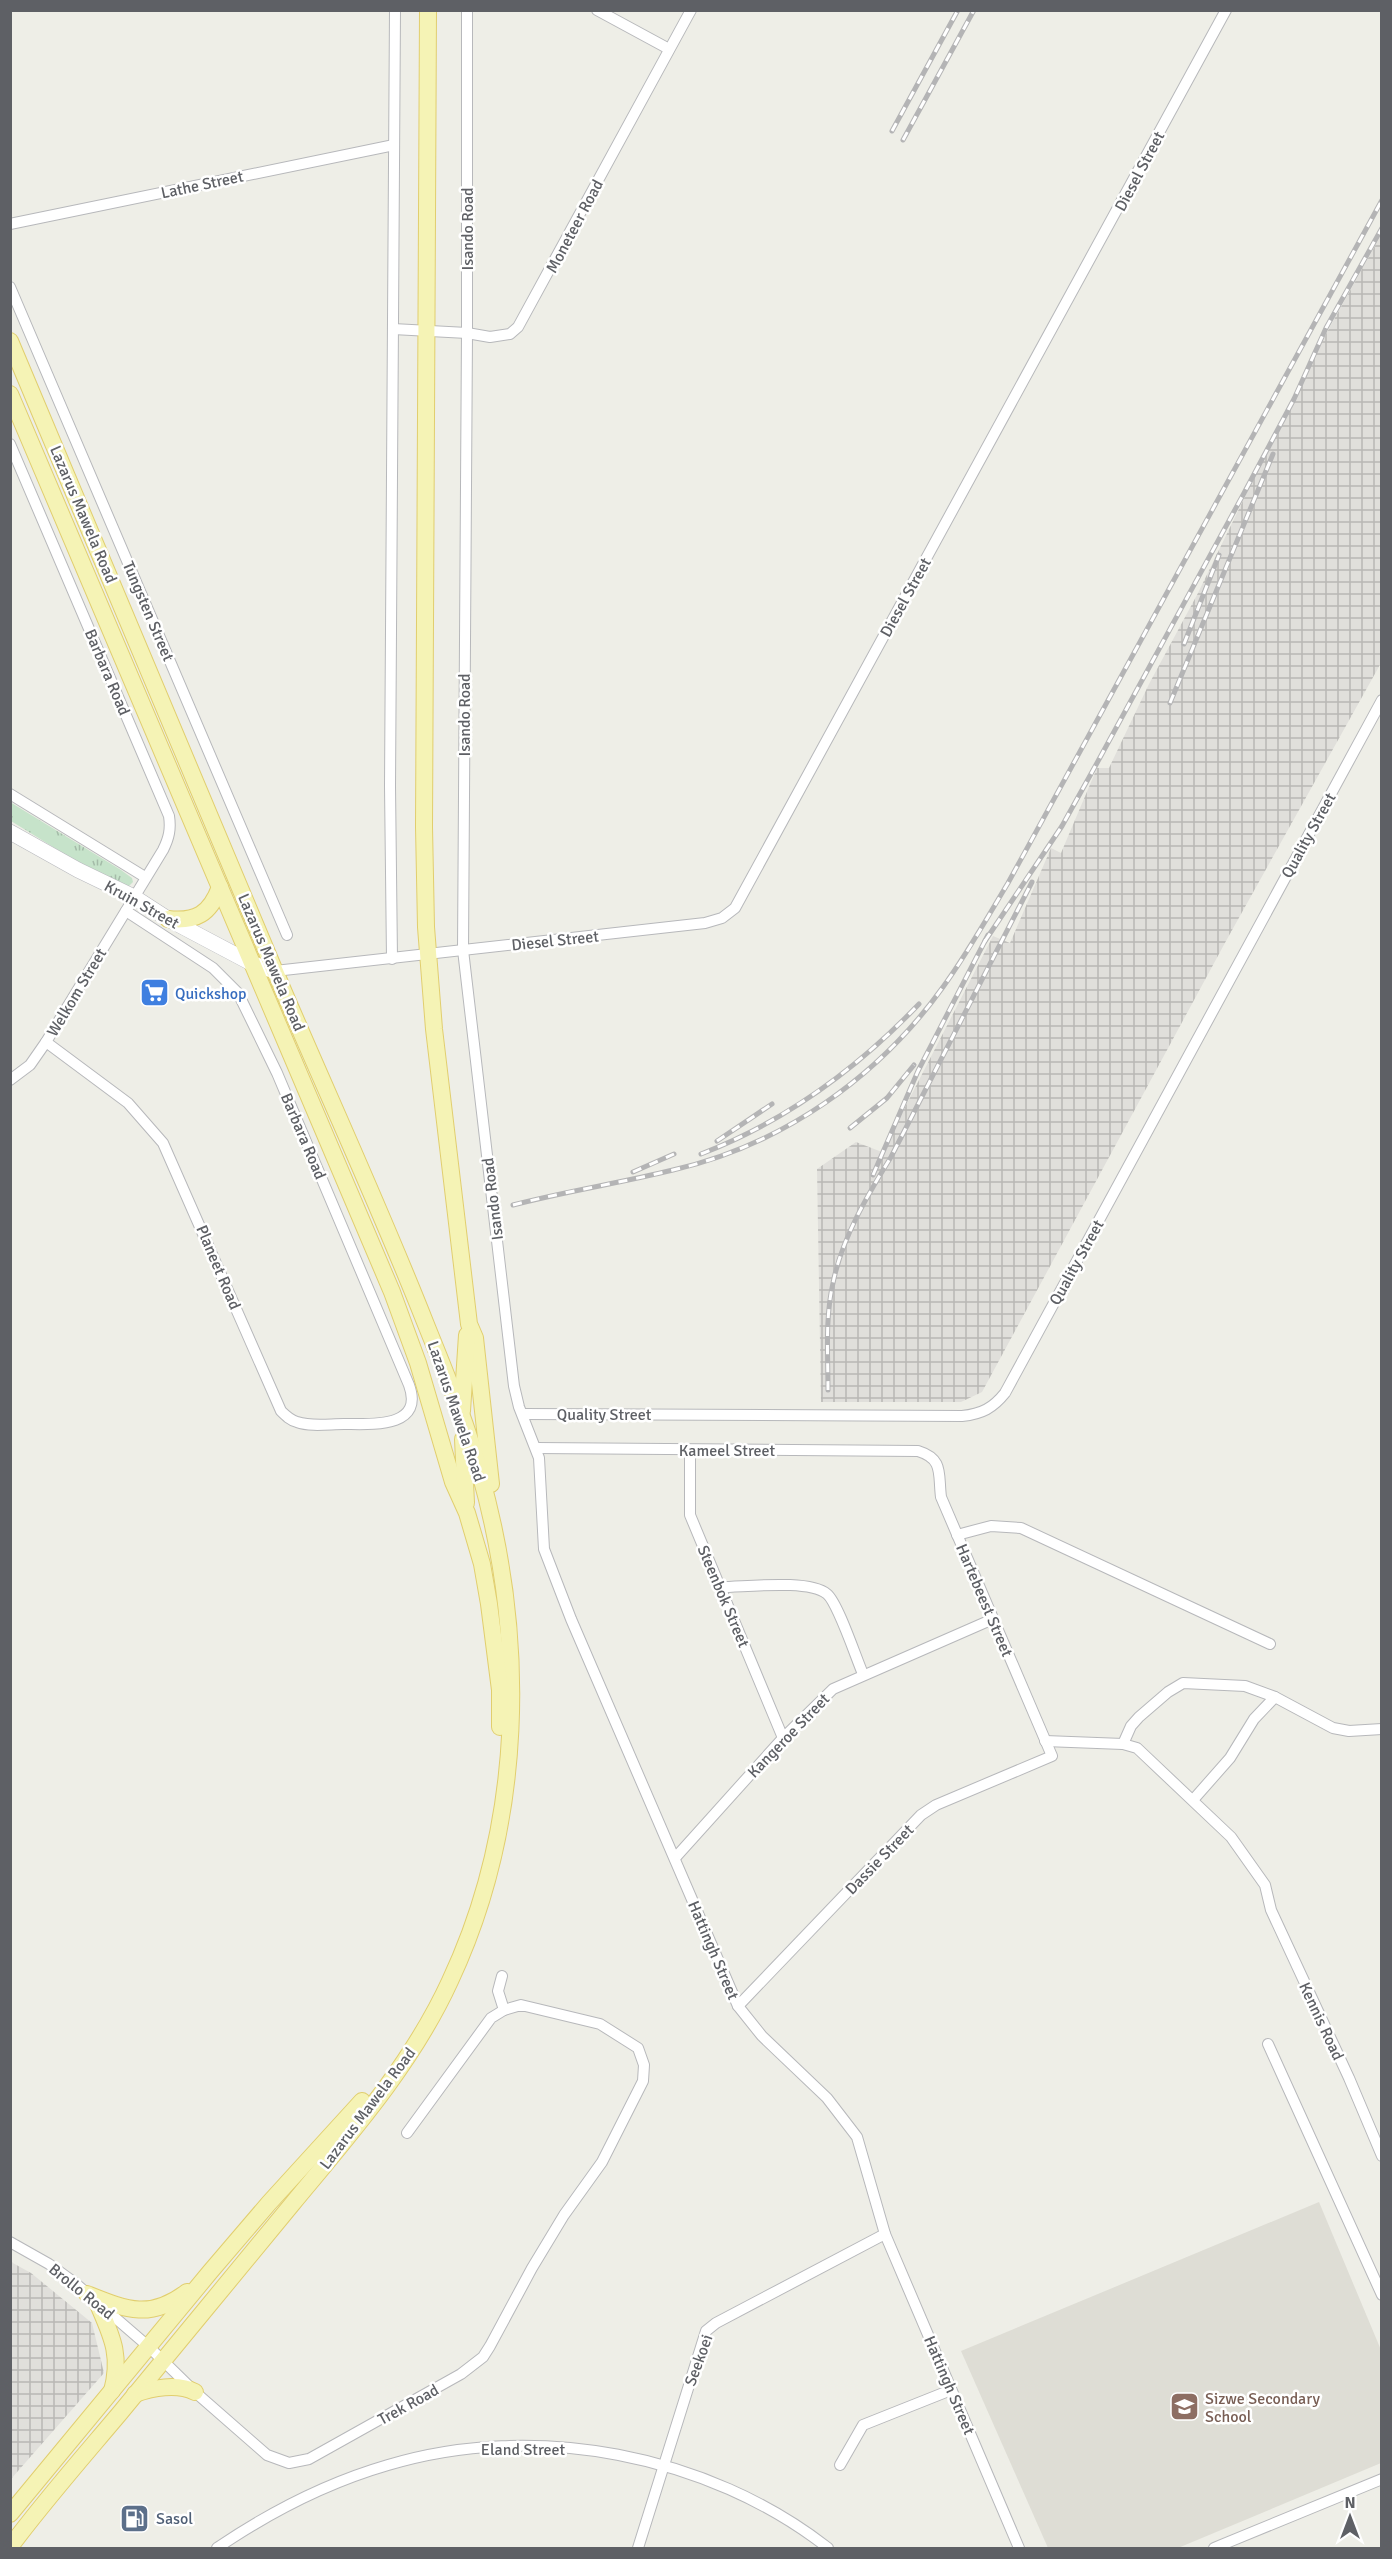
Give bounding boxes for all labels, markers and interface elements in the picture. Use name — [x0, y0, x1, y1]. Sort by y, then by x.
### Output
street label: Diesel Street — [1110, 128, 1169, 215]
street label: Lathe Street — [159, 166, 246, 203]
street label: Moneteer Road — [542, 176, 608, 277]
street label: Isando Road — [458, 187, 478, 271]
street label: Lazarus Mawela Road — [45, 443, 121, 586]
street label: Diesel Street — [876, 554, 936, 641]
street label: Tungsten Street — [118, 558, 178, 665]
street label: Barbara Road — [80, 626, 134, 719]
street label: Isando Road — [455, 673, 475, 757]
street label: Quality Street — [1277, 789, 1341, 882]
street label: Kruin Street — [101, 876, 183, 934]
street label: Lazarus Mawela Road — [233, 891, 309, 1034]
street label: Diesel Street — [510, 926, 600, 956]
street label: Welkom Street — [43, 944, 111, 1040]
supermarket icon: Quickshop — [138, 977, 170, 1009]
place label: Quickshop — [175, 984, 247, 1004]
street label: Barbara Road — [276, 1090, 330, 1183]
street label: Isando Road — [478, 1156, 508, 1241]
street label: Quality Street — [1045, 1216, 1109, 1309]
street label: Planeet Road — [191, 1222, 245, 1313]
street label: Lazarus Mawela Road — [423, 1338, 490, 1484]
street label: Quality Street — [557, 1405, 652, 1425]
street label: Kameel Street — [679, 1441, 776, 1461]
street label: Hartebeest Street — [951, 1541, 1017, 1660]
street label: Steenbok Street — [693, 1542, 754, 1651]
street label: Kangeroe Street — [743, 1689, 834, 1782]
street label: Dassie Street — [841, 1820, 918, 1899]
street label: Hattingh Street — [683, 1898, 743, 2003]
street label: Kennis Road — [1294, 1979, 1348, 2064]
street label: Lazarus Mawela Road — [315, 2044, 420, 2174]
street label: Brollo Road — [45, 2259, 118, 2324]
street label: Seekoei — [680, 2332, 717, 2389]
street label: Hattingh Street — [919, 2333, 979, 2438]
street label: Trek Road — [375, 2380, 442, 2430]
place label: Sizwe Secondary School — [1205, 2389, 1321, 2427]
school or university icon: Sizwe Secondary School — [1168, 2391, 1200, 2423]
street label: Eland Street — [481, 2440, 566, 2460]
north arrow — [1320, 2487, 1380, 2547]
text: N — [1344, 2493, 1356, 2513]
fuel station icon: Sasol — [119, 2502, 151, 2534]
place label: Sasol — [156, 2509, 193, 2529]

